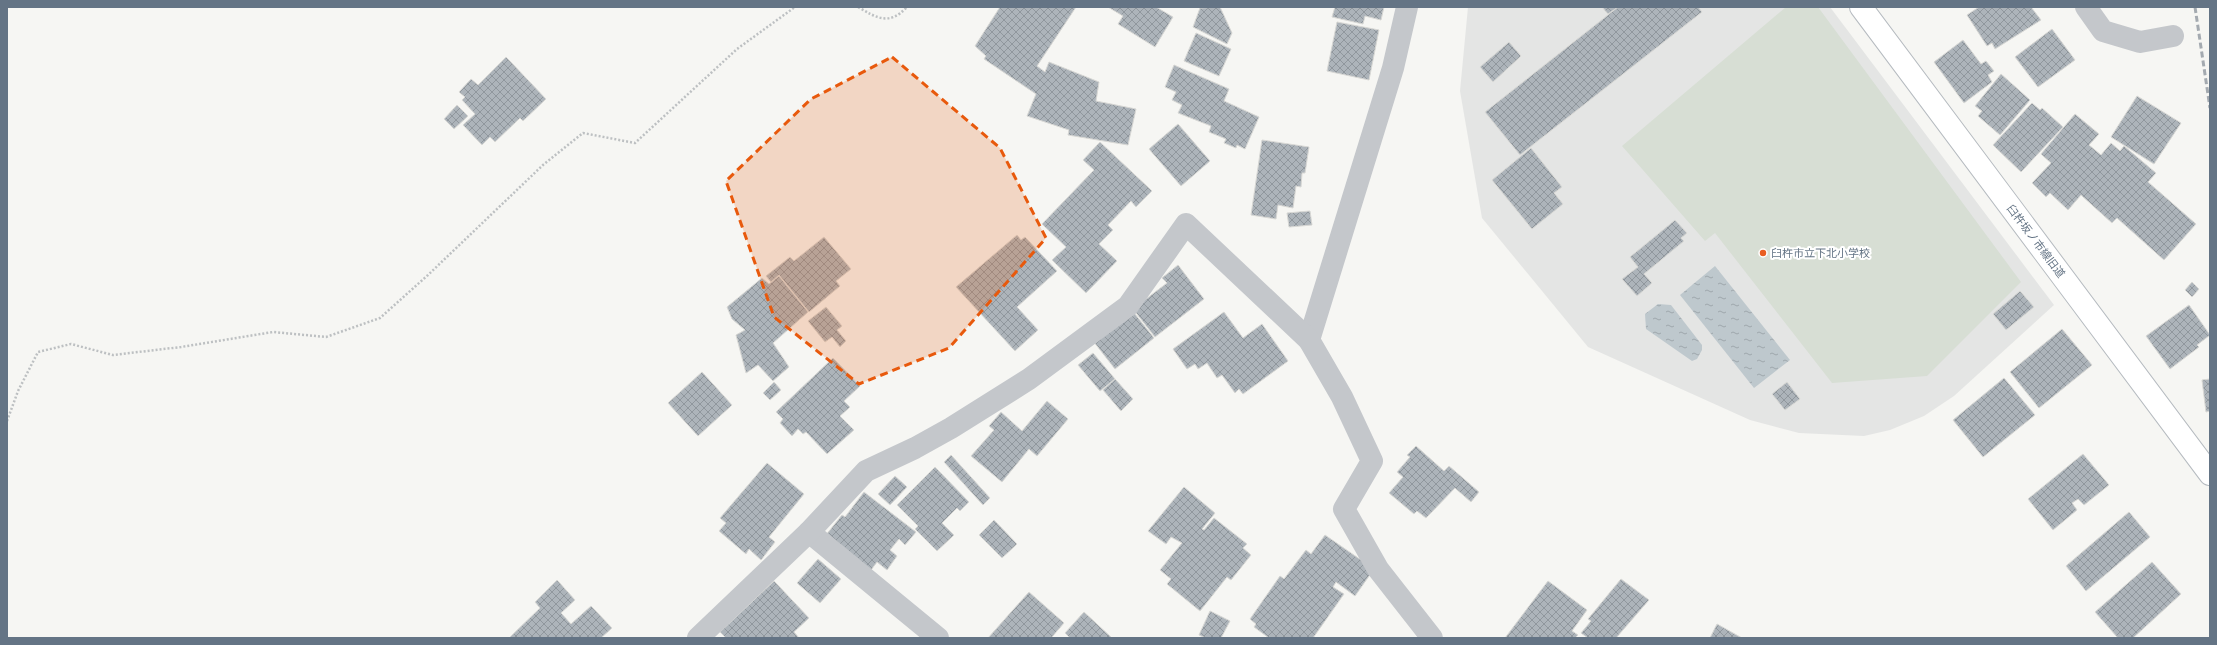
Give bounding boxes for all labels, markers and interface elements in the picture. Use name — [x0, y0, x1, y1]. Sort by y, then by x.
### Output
street label: 臼杵坂ノ市線旧道 — [2004, 202, 2068, 280]
place label: 臼杵市立下北小学校 — [1771, 246, 1870, 260]
marker: 臼杵市立下北小学校 — [1758, 248, 1768, 258]

